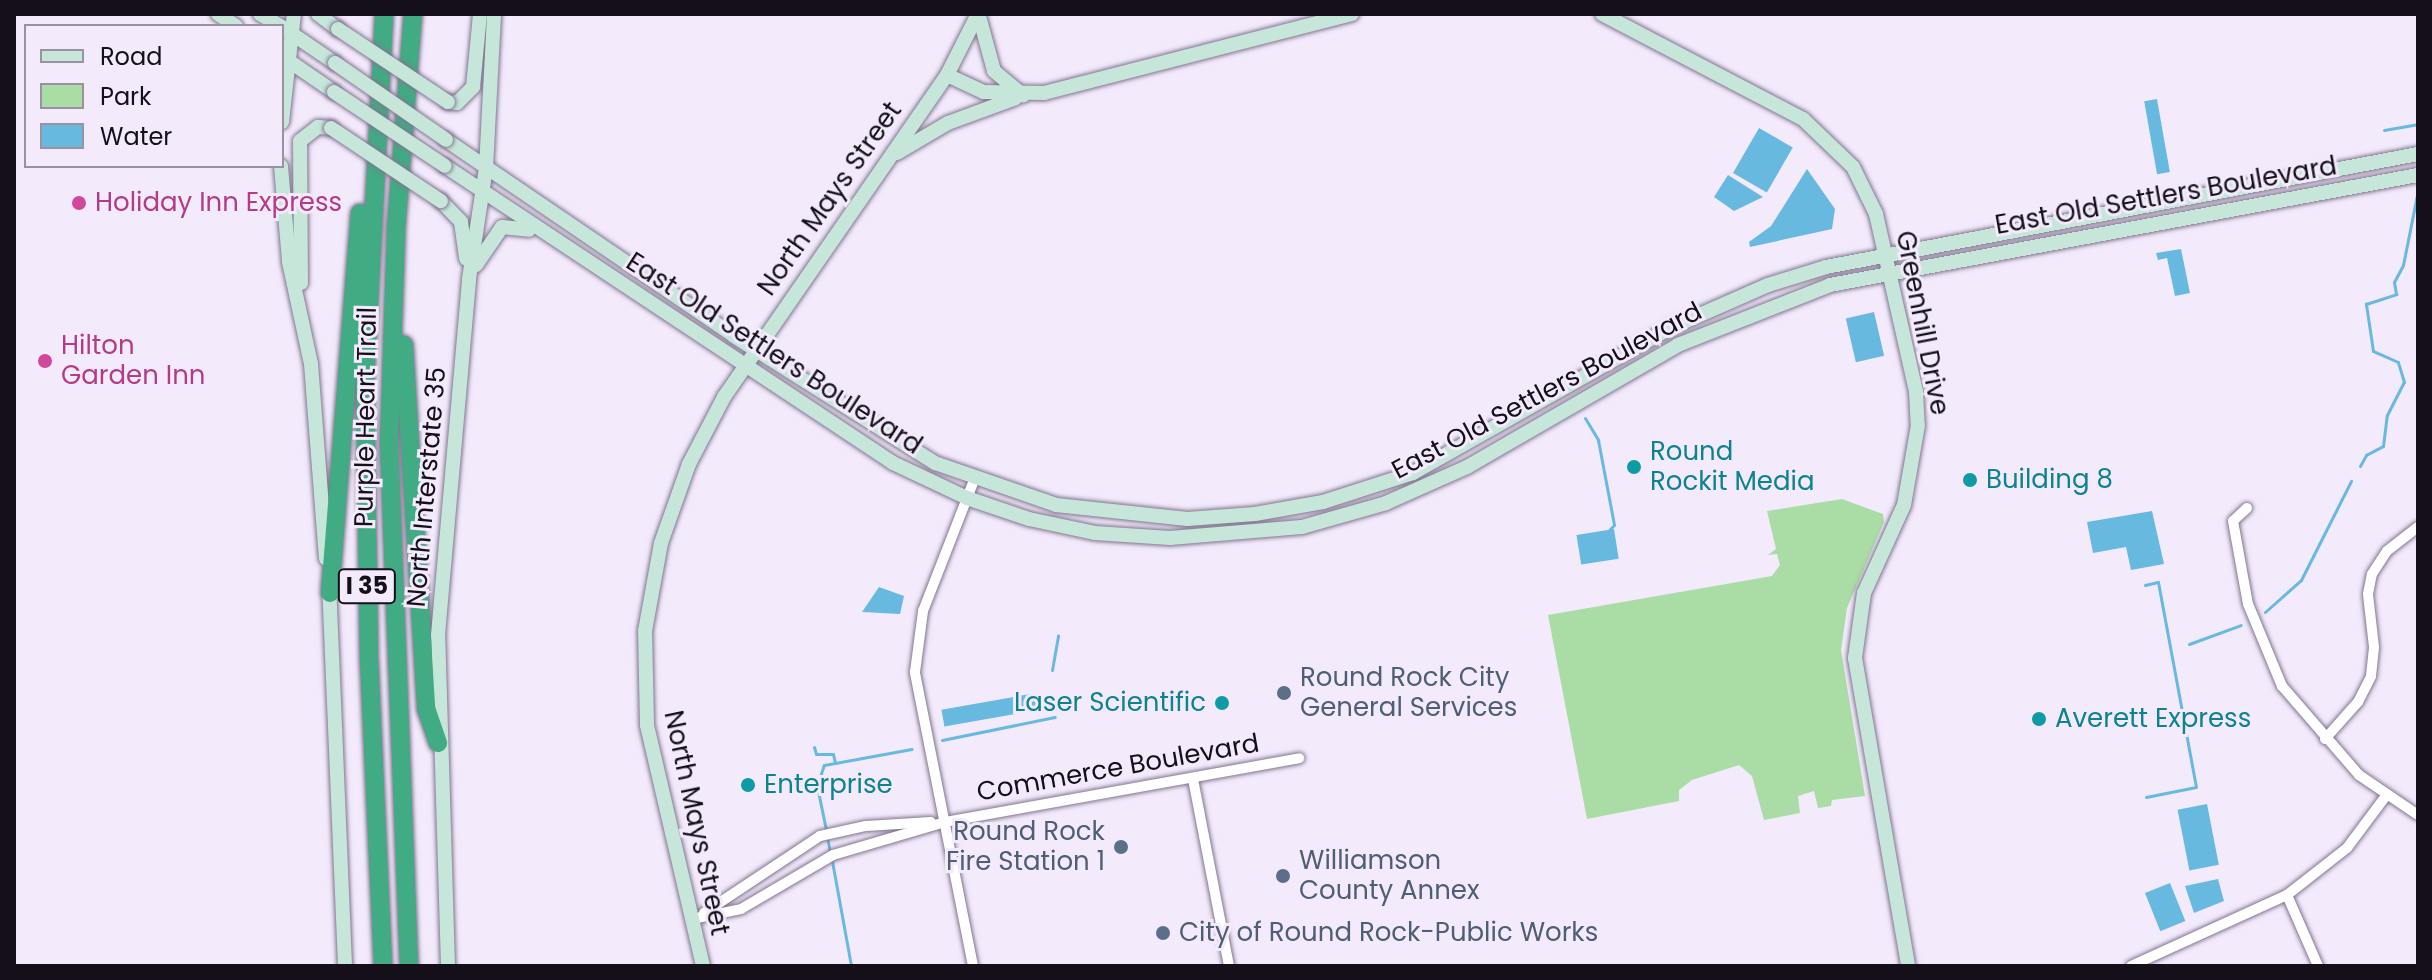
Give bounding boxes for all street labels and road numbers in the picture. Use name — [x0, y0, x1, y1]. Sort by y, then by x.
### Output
street label: North Mays Street — [752, 96, 908, 302]
street label: East Old Settlers Boulevard — [1993, 151, 2339, 241]
street label: Greenhill Drive — [1889, 228, 1955, 418]
street label: East Old Settlers Boulevard — [620, 247, 928, 461]
street label: East Old Settlers Boulevard — [1387, 296, 1707, 486]
street label: Purple Heart Trail — [348, 307, 384, 527]
street label: North Interstate 35 — [401, 366, 453, 608]
road number: I 35 — [337, 566, 397, 606]
street label: North Mays Street — [657, 708, 735, 938]
street label: Commerce Boulevard — [974, 728, 1262, 808]

